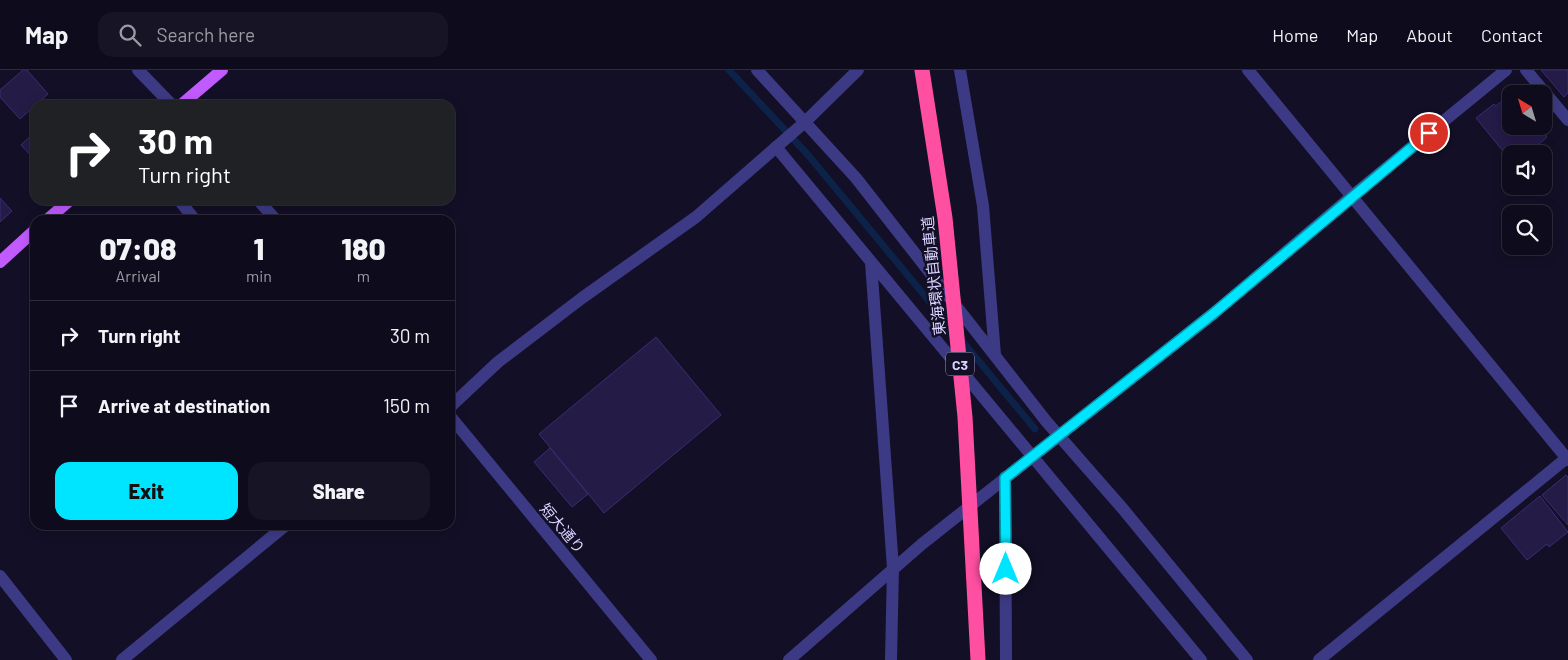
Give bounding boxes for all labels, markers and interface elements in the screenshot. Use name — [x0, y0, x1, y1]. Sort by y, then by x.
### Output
search box — [98, 12, 448, 57]
text: Map — [25, 20, 68, 49]
icon: search — [116, 21, 144, 49]
text: Search here — [156, 23, 255, 46]
text: Home — [1272, 24, 1318, 46]
text: Map — [1346, 24, 1378, 46]
text: About — [1406, 24, 1453, 46]
text: Contact — [1481, 24, 1543, 46]
north arrow — [1502, 85, 1552, 135]
map controls — [1502, 85, 1552, 255]
pin — [1408, 112, 1450, 154]
text: 30 m — [138, 119, 213, 161]
icon: arrive — [1415, 119, 1443, 147]
icon: right — [55, 120, 120, 185]
button: sound — [1502, 145, 1552, 195]
text: Turn right — [138, 161, 231, 187]
button: search — [1502, 205, 1552, 255]
street label: 東海環状自動車道 — [918, 215, 948, 337]
text: 07:08 — [99, 230, 176, 266]
text: 1 — [254, 230, 264, 266]
text: 180 — [341, 230, 386, 266]
text: Arrival — [116, 266, 160, 285]
text: min — [246, 266, 272, 285]
text: m — [357, 266, 370, 285]
icon: right — [55, 322, 83, 350]
text: Turn right — [98, 324, 180, 347]
text: 30 m — [390, 324, 430, 347]
road number: C3 — [946, 352, 974, 376]
icon: arrive — [55, 392, 83, 420]
text: Arrive at destination — [98, 394, 270, 417]
text: 150 m — [383, 394, 430, 417]
button: Exit — [55, 462, 238, 520]
button: Share — [248, 462, 430, 520]
street label: 短大通り — [537, 499, 589, 557]
position arrow — [979, 542, 1031, 594]

